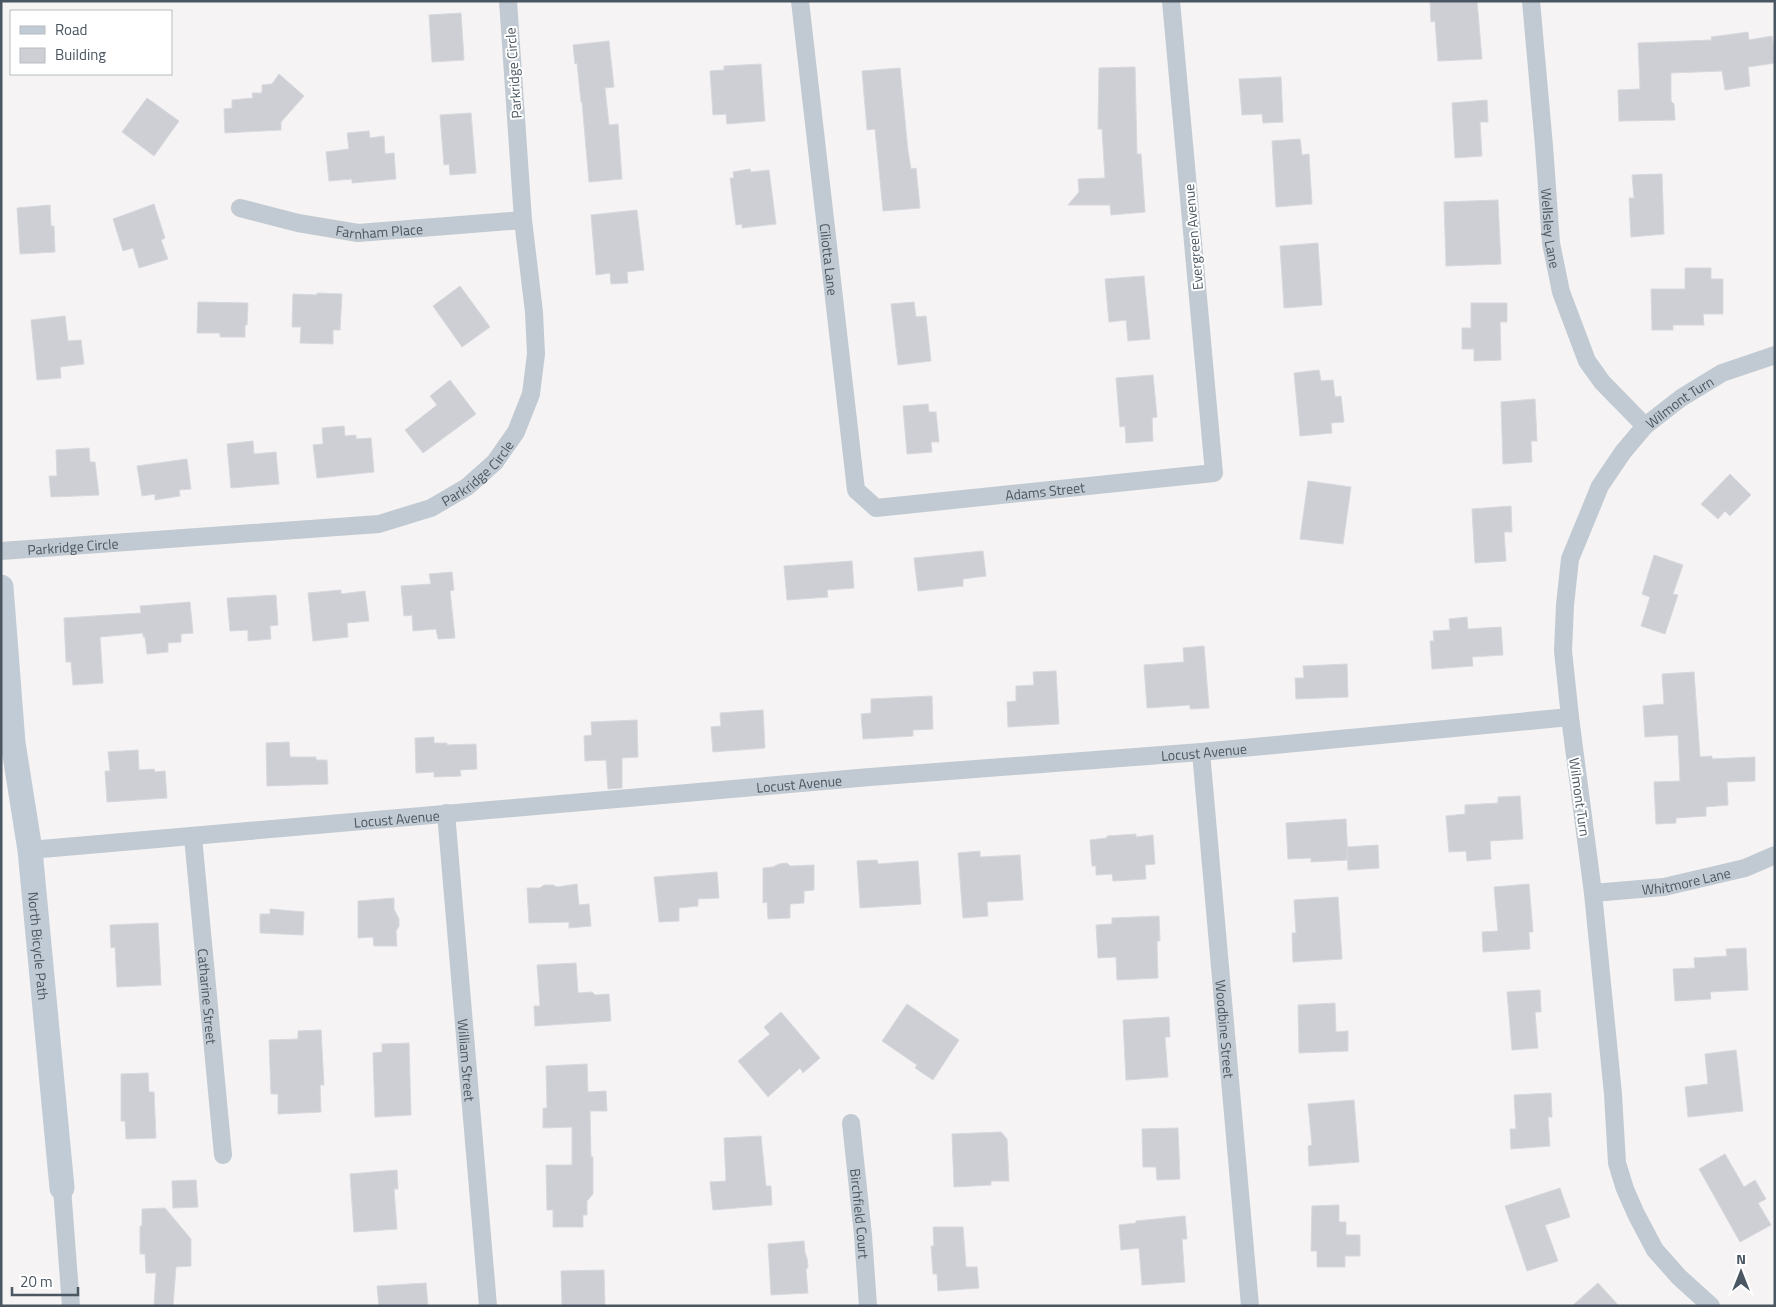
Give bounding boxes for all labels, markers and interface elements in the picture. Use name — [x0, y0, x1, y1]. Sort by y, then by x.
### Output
legend — [10, 10, 172, 75]
text: Road — [55, 18, 87, 41]
street label: Parkridge Circle — [499, 27, 527, 119]
text: Building — [55, 43, 106, 66]
street label: Evergreen Avenue — [1178, 183, 1208, 291]
street label: Wellsley Lane — [1537, 187, 1566, 270]
street label: Farnham Place — [334, 217, 424, 244]
street label: Ciliotta Lane — [815, 222, 844, 297]
street label: Wilmont Turn — [1641, 370, 1717, 433]
street label: Parkridge Circle — [437, 435, 518, 511]
street label: Adams Street — [1004, 476, 1086, 505]
street label: Parkridge Circle — [26, 532, 119, 560]
street label: Locust Avenue — [1160, 737, 1248, 765]
street label: Wilmont Turn — [1564, 756, 1596, 838]
street label: Locust Avenue — [755, 769, 843, 797]
street label: Locust Avenue — [353, 804, 440, 832]
street label: Whitmore Lane — [1641, 861, 1732, 899]
street label: North Bicycle Path — [23, 891, 55, 1001]
street label: Catharine Street — [193, 948, 223, 1045]
street label: Woodbine Street — [1211, 979, 1240, 1079]
street label: William Street — [453, 1018, 481, 1102]
street label: Birchfield Court — [845, 1167, 875, 1259]
north arrow — [1716, 1247, 1766, 1297]
text: N — [1736, 1248, 1746, 1269]
scale bar — [12, 1264, 79, 1296]
text: 20 m — [20, 1270, 53, 1293]

